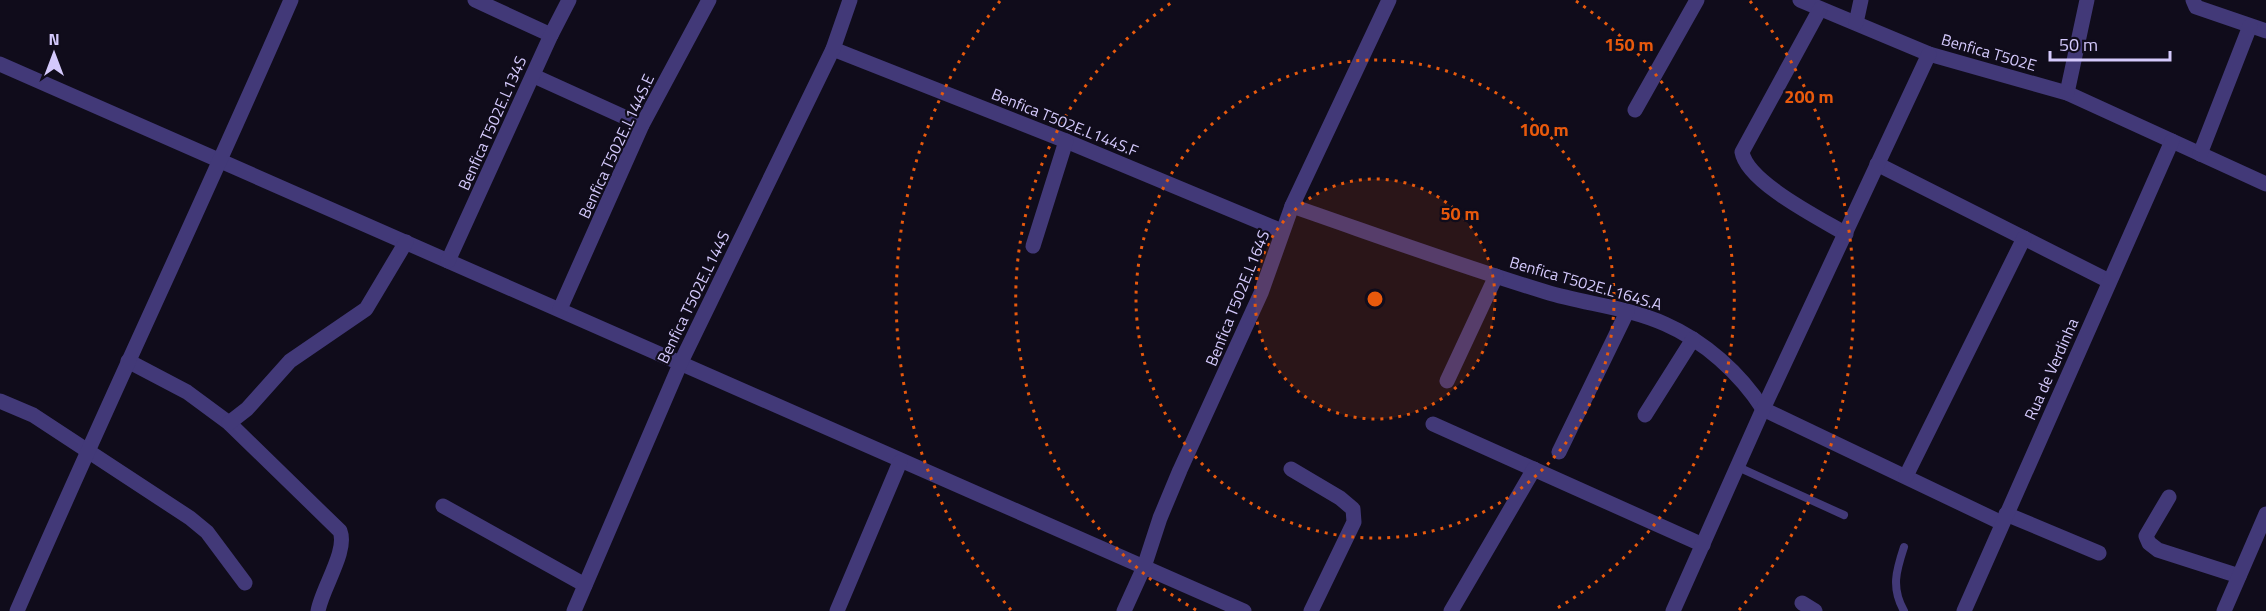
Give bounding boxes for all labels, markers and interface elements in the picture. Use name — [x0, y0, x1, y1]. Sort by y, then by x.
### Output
north arrow — [24, 24, 84, 84]
scale bar — [2050, 24, 2170, 62]
text: N — [48, 27, 60, 51]
street label: Benfica T502E — [1939, 27, 2040, 77]
text: 150 m — [1604, 31, 1654, 58]
text: 50 m — [2059, 31, 2098, 58]
street label: Benfica T502E.L134S — [452, 52, 532, 194]
street label: Benfica T502E.L144S.E — [572, 70, 660, 222]
street label: Benfica T502E.L144S.F — [988, 82, 1142, 162]
text: 200 m — [1784, 83, 1834, 110]
text: 100 m — [1519, 116, 1569, 143]
text: 50 m — [1440, 200, 1480, 227]
street label: Benfica T502E.L164S — [1199, 226, 1275, 370]
street label: Benfica T502E.L144S — [651, 227, 735, 367]
street label: Benfica T502E.L164S.A — [1507, 250, 1666, 316]
centre of rings — [1365, 289, 1385, 309]
street label: Rua de Verdinha — [2018, 314, 2084, 424]

